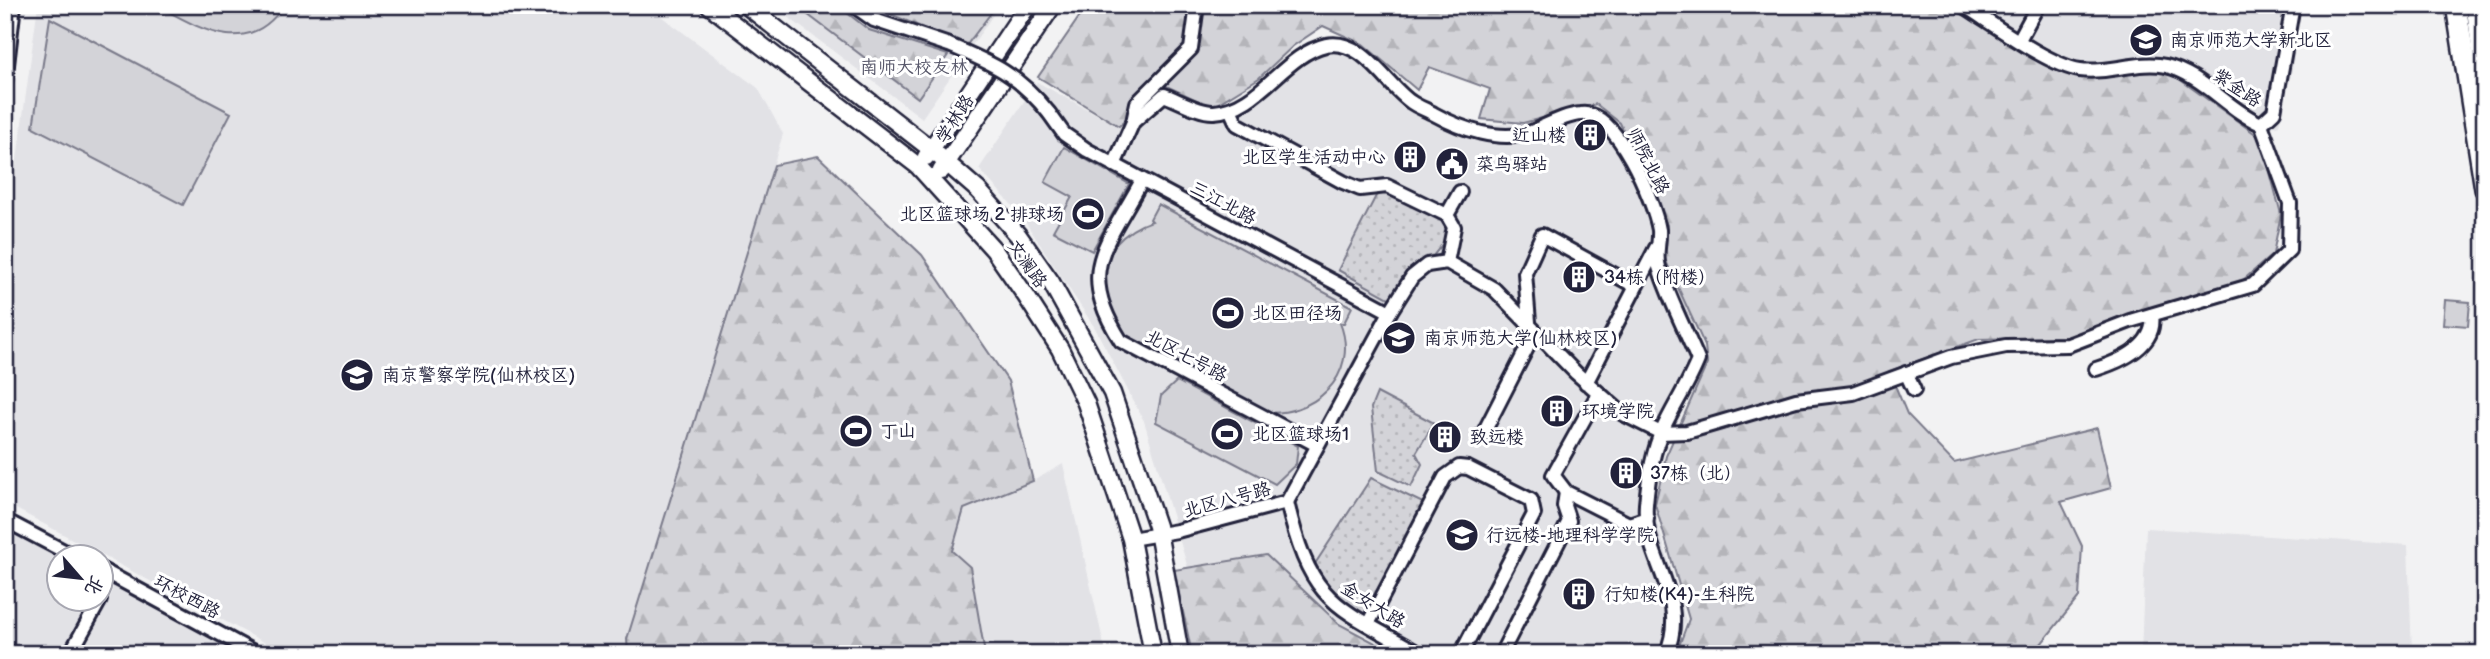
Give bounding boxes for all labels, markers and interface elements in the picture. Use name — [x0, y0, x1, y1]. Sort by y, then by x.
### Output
school or university icon: 南京师范大学新北区 — [2127, 21, 2165, 59]
place label: 南京师范大学新北区 — [2170, 30, 2332, 51]
park label: 南师大校友林 — [860, 57, 968, 78]
street label: 紫金路 — [2209, 64, 2265, 112]
street label: 学林路 — [931, 91, 979, 147]
building icon: 近山楼 — [1571, 116, 1609, 154]
street label: 师院北路 — [1622, 124, 1674, 198]
place label: 近山楼 — [1512, 125, 1566, 146]
building icon: 北区学生活动中心 — [1391, 138, 1429, 176]
public building icon: 菜鸟驿站 — [1433, 145, 1471, 183]
place label: 北区学生活动中心 — [1242, 147, 1386, 168]
place label: 菜鸟驿站 — [1476, 154, 1548, 175]
street label: 三江北路 — [1186, 177, 1260, 229]
sports icon: 北区篮球场 2 排球场 — [1069, 195, 1107, 233]
place label: 北区篮球场 2 排球场 — [900, 204, 1064, 225]
street label: 文澜路 — [1003, 236, 1051, 292]
building icon: 34栋（附楼） — [1560, 258, 1598, 296]
place label: 34栋（附楼） — [1604, 267, 1716, 288]
sports icon: 北区田径场 — [1209, 294, 1247, 332]
place label: 北区田径场 — [1252, 303, 1342, 324]
school or university icon: 南京师范大学(仙林校区) — [1380, 319, 1418, 357]
street label: 北区七号路 — [1141, 326, 1231, 386]
place label: 南京师范大学(仙林校区) — [1424, 328, 1617, 349]
school or university icon: 南京警察学院(仙林校区) — [338, 356, 376, 394]
place label: 南京警察学院(仙林校区) — [382, 365, 575, 386]
building icon: 环境学院 — [1538, 392, 1576, 430]
place label: 环境学院 — [1582, 401, 1654, 422]
sports icon: 丁山 — [837, 412, 875, 450]
sports icon: 北区篮球场1 — [1208, 415, 1246, 453]
building icon: 致远楼 — [1426, 418, 1464, 456]
place label: 丁山 — [880, 421, 916, 442]
place label: 北区篮球场1 — [1252, 424, 1349, 445]
place label: 致远楼 — [1470, 427, 1524, 448]
building icon: 37栋（北） — [1607, 454, 1645, 492]
place label: 37栋（北） — [1650, 463, 1742, 484]
street label: 北区八号路 — [1181, 478, 1273, 522]
school or university icon: 行远楼-地理科学学院 — [1443, 516, 1481, 554]
place label: 行远楼-地理科学学院 — [1486, 525, 1655, 546]
north arrow — [46, 544, 116, 614]
text: 北 — [79, 571, 108, 599]
street label: 环校西路 — [150, 571, 224, 623]
building icon: 行知楼(K4)-生科院 — [1560, 575, 1598, 613]
street label: 金女大路 — [1337, 577, 1409, 633]
place label: 行知楼(K4)-生科院 — [1604, 584, 1754, 605]

